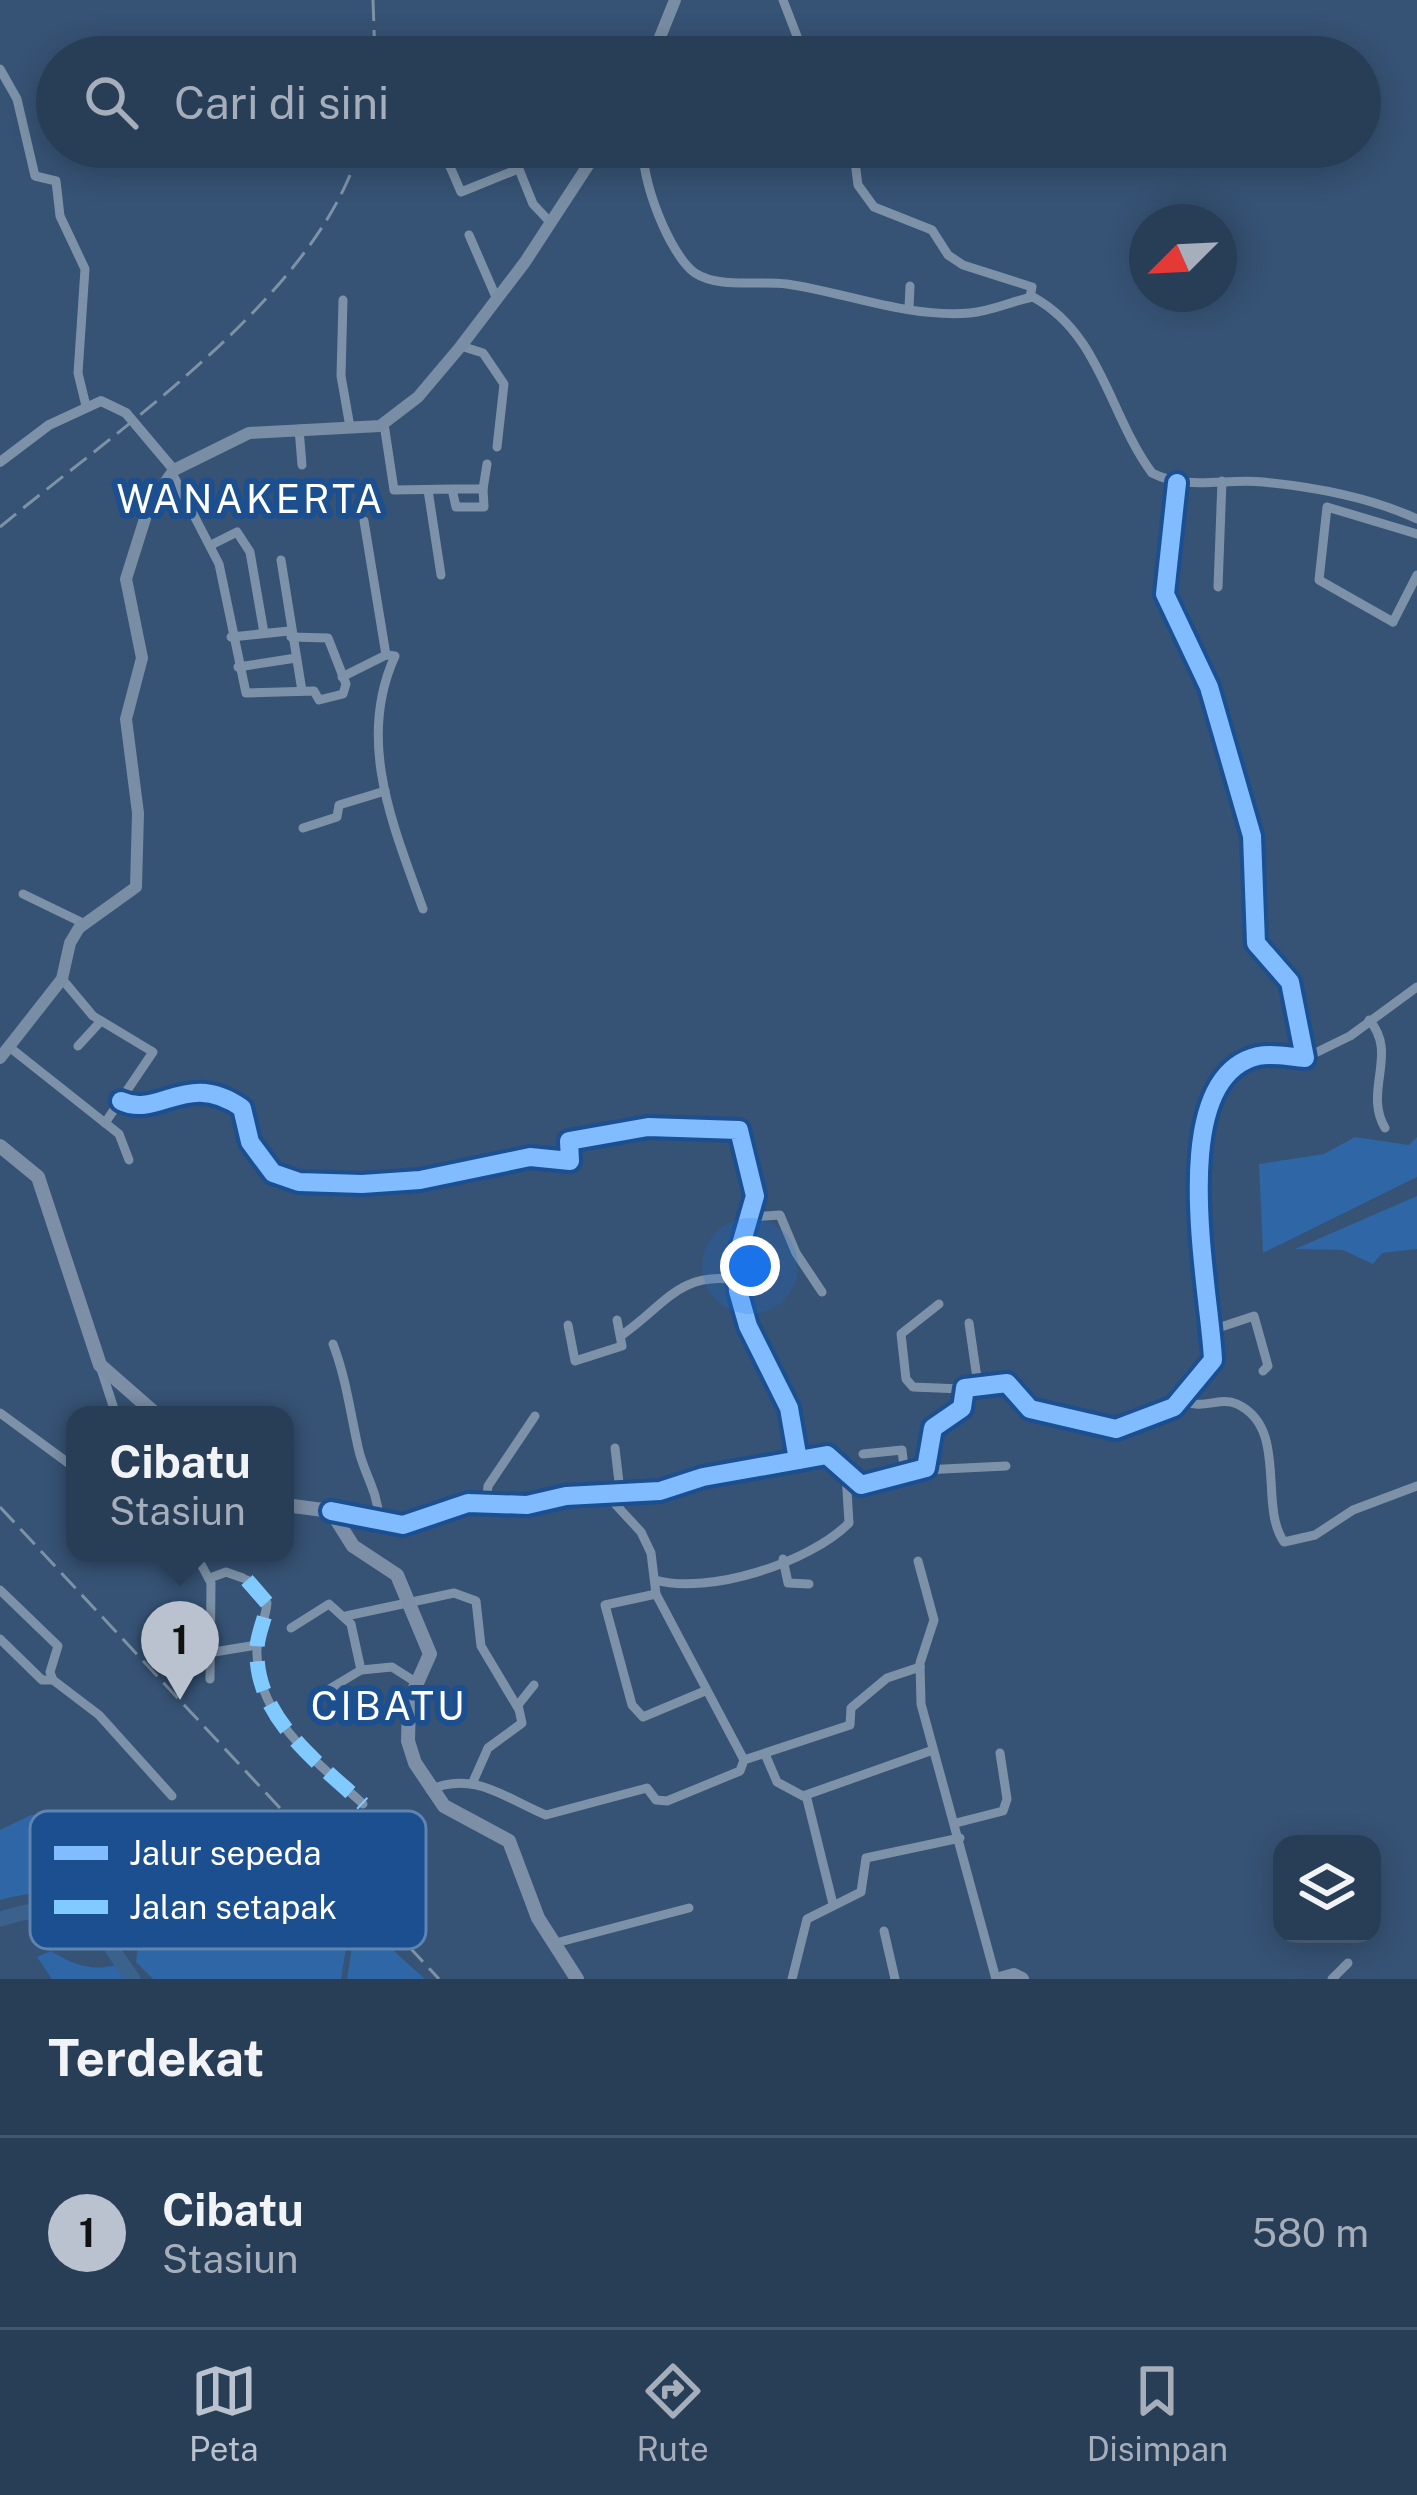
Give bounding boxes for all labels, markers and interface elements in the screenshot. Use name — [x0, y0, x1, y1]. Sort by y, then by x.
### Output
search box — [36, 36, 1381, 168]
icon: search — [78, 69, 144, 135]
text: Cari di sini — [174, 76, 389, 129]
north arrow — [1129, 204, 1237, 312]
district label: WANAKERTA — [117, 476, 385, 522]
your location — [720, 1236, 780, 1296]
popup — [66, 1406, 294, 1562]
text: Cibatu — [109, 1435, 251, 1488]
text: Stasiun — [109, 1488, 246, 1534]
pin: 1 — [141, 1601, 219, 1700]
district label: CIBATU — [311, 1683, 467, 1729]
legend — [30, 1811, 426, 1949]
text: Jalur sepeda — [129, 1834, 322, 1872]
map controls — [1273, 1835, 1381, 1943]
button: layers — [1273, 1835, 1381, 1943]
text: Jalan setapak — [129, 1888, 337, 1926]
text: Terdekat — [48, 2028, 264, 2087]
text: Cibatu — [162, 2183, 304, 2236]
text: 1 — [79, 2210, 95, 2256]
text: 580 m — [1252, 2210, 1369, 2256]
text: Stasiun — [162, 2236, 299, 2282]
tab: Peta — [189, 2358, 259, 2468]
tab: Rute — [636, 2358, 709, 2468]
tab: Disimpan — [1087, 2358, 1228, 2468]

